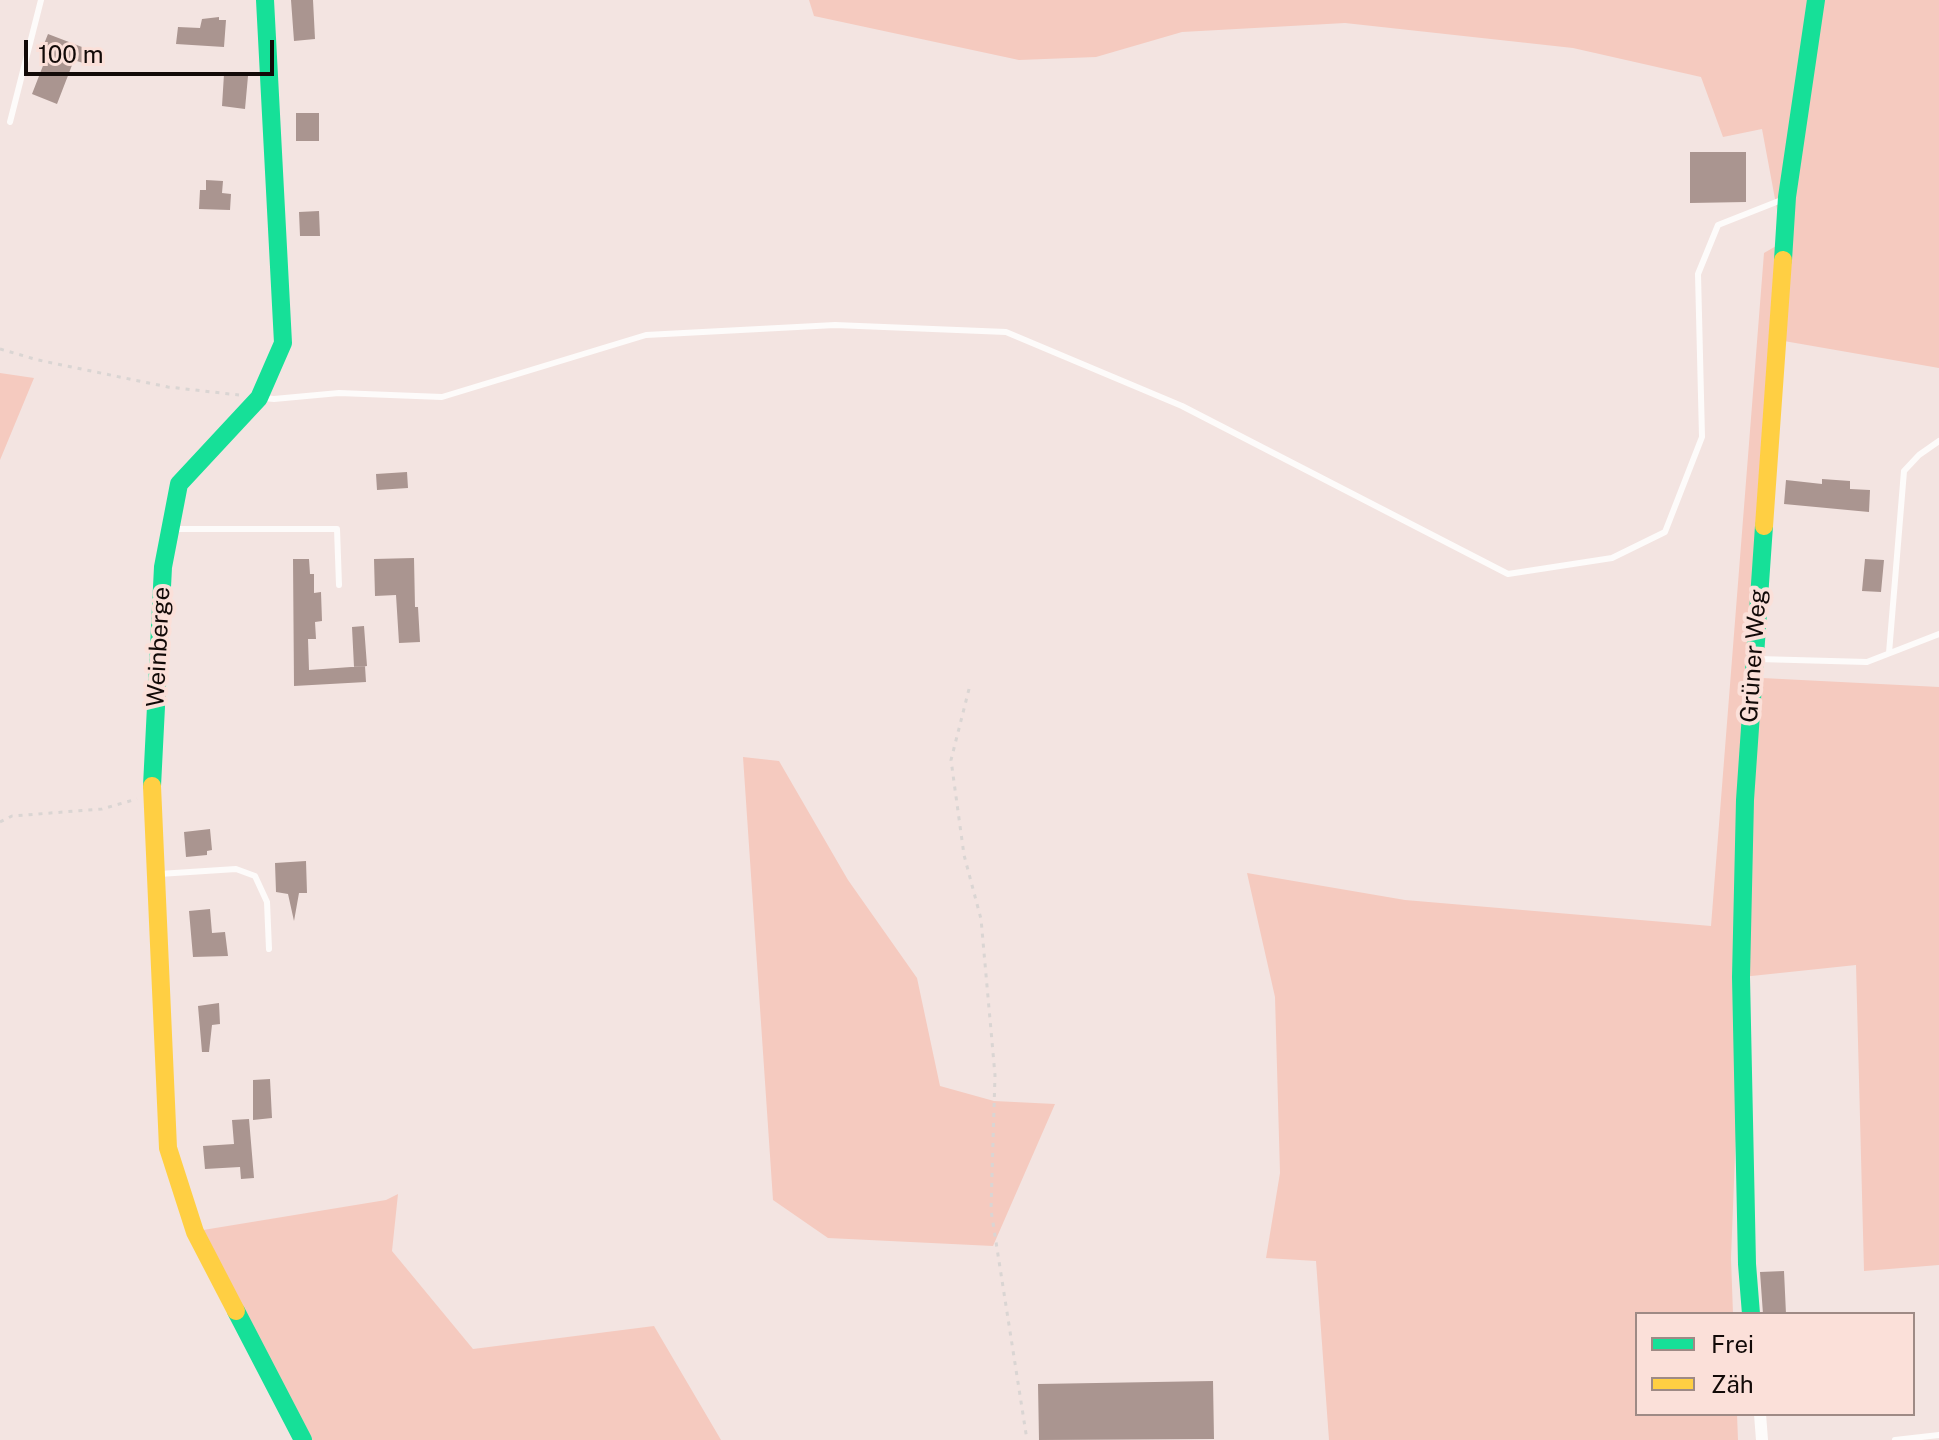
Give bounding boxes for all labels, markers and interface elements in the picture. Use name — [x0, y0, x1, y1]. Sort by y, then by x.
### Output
scale bar — [28, 24, 278, 74]
text: 100 m — [38, 40, 104, 68]
street label: Weinberge — [141, 586, 177, 708]
street label: Grüner Weg — [1735, 588, 1773, 724]
legend — [1635, 1312, 1915, 1416]
text: Frei — [1711, 1330, 1754, 1358]
text: Zäh — [1711, 1370, 1754, 1398]

